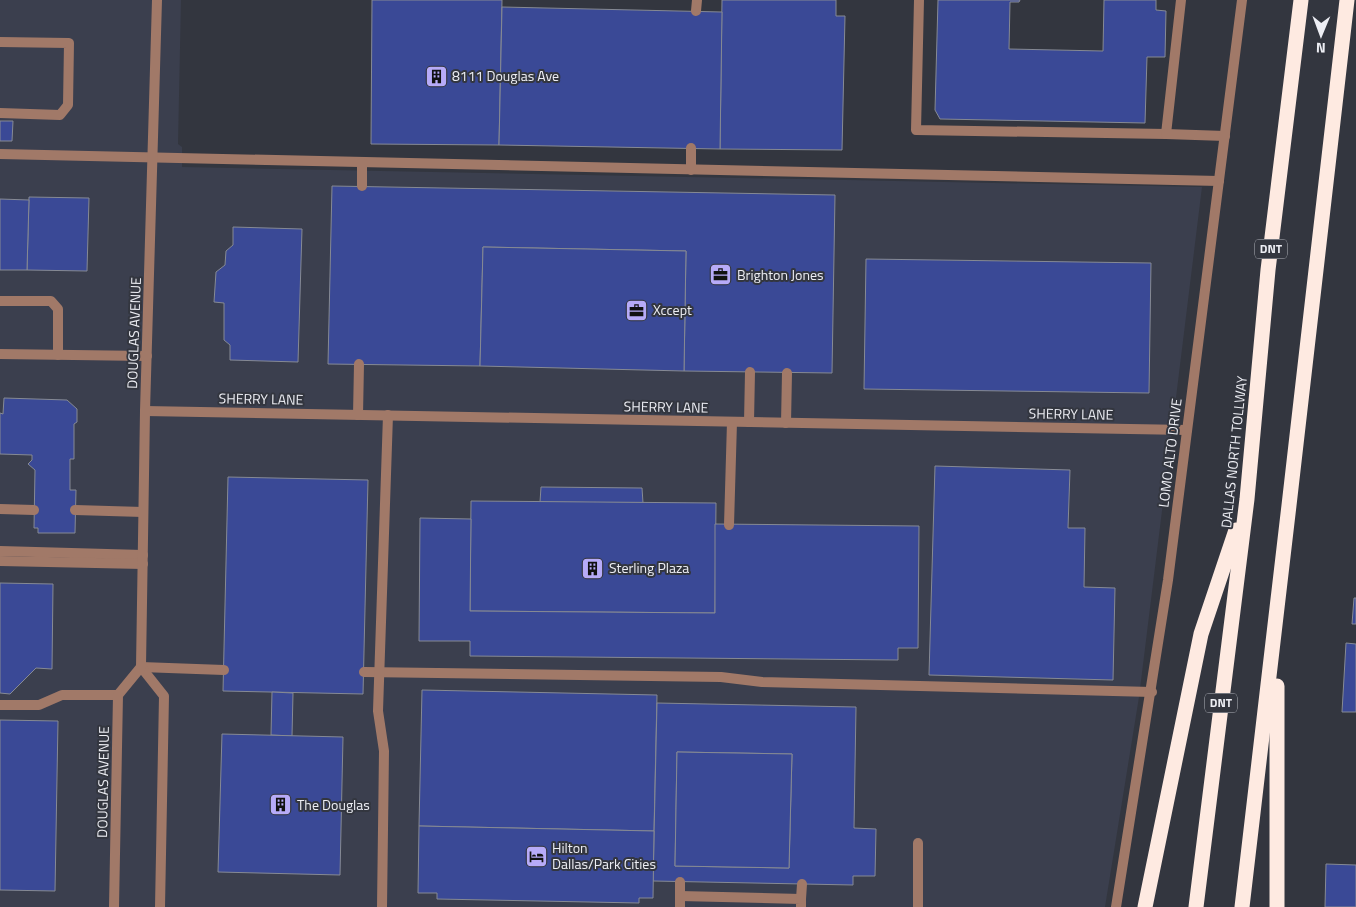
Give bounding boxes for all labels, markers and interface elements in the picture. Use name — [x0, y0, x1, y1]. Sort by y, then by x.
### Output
north arrow — [1296, 10, 1346, 60]
text: N — [1316, 38, 1326, 59]
building icon: 8111 Douglas Ave — [424, 64, 448, 88]
place label: 8111 Douglas Ave — [452, 65, 559, 86]
road number: DNT — [1255, 240, 1287, 258]
office icon: Brighton Jones — [709, 263, 733, 287]
place label: Brighton Jones — [737, 264, 824, 285]
street label: DOUGLAS AVENUE — [121, 277, 146, 389]
office icon: Xccept — [625, 298, 649, 322]
place label: Xccept — [653, 299, 692, 320]
street label: DALLAS NORTH TOLLWAY — [1215, 374, 1252, 529]
street label: SHERRY LANE — [219, 387, 304, 410]
street label: SHERRY LANE — [624, 395, 709, 418]
street label: LOMO ALTO DRIVE — [1152, 397, 1187, 509]
street label: SHERRY LANE — [1029, 402, 1114, 425]
building icon: Sterling Plaza — [581, 556, 605, 580]
place label: Sterling Plaza — [609, 557, 689, 578]
road number: DNT — [1205, 694, 1237, 712]
street label: DOUGLAS AVENUE — [91, 726, 114, 838]
building icon: The Douglas — [269, 793, 293, 817]
place label: The Douglas — [297, 794, 370, 815]
place label: Hilton Dallas/Park Cities — [552, 837, 656, 874]
hotel icon: Hilton Dallas/Park Cities — [524, 844, 548, 868]

